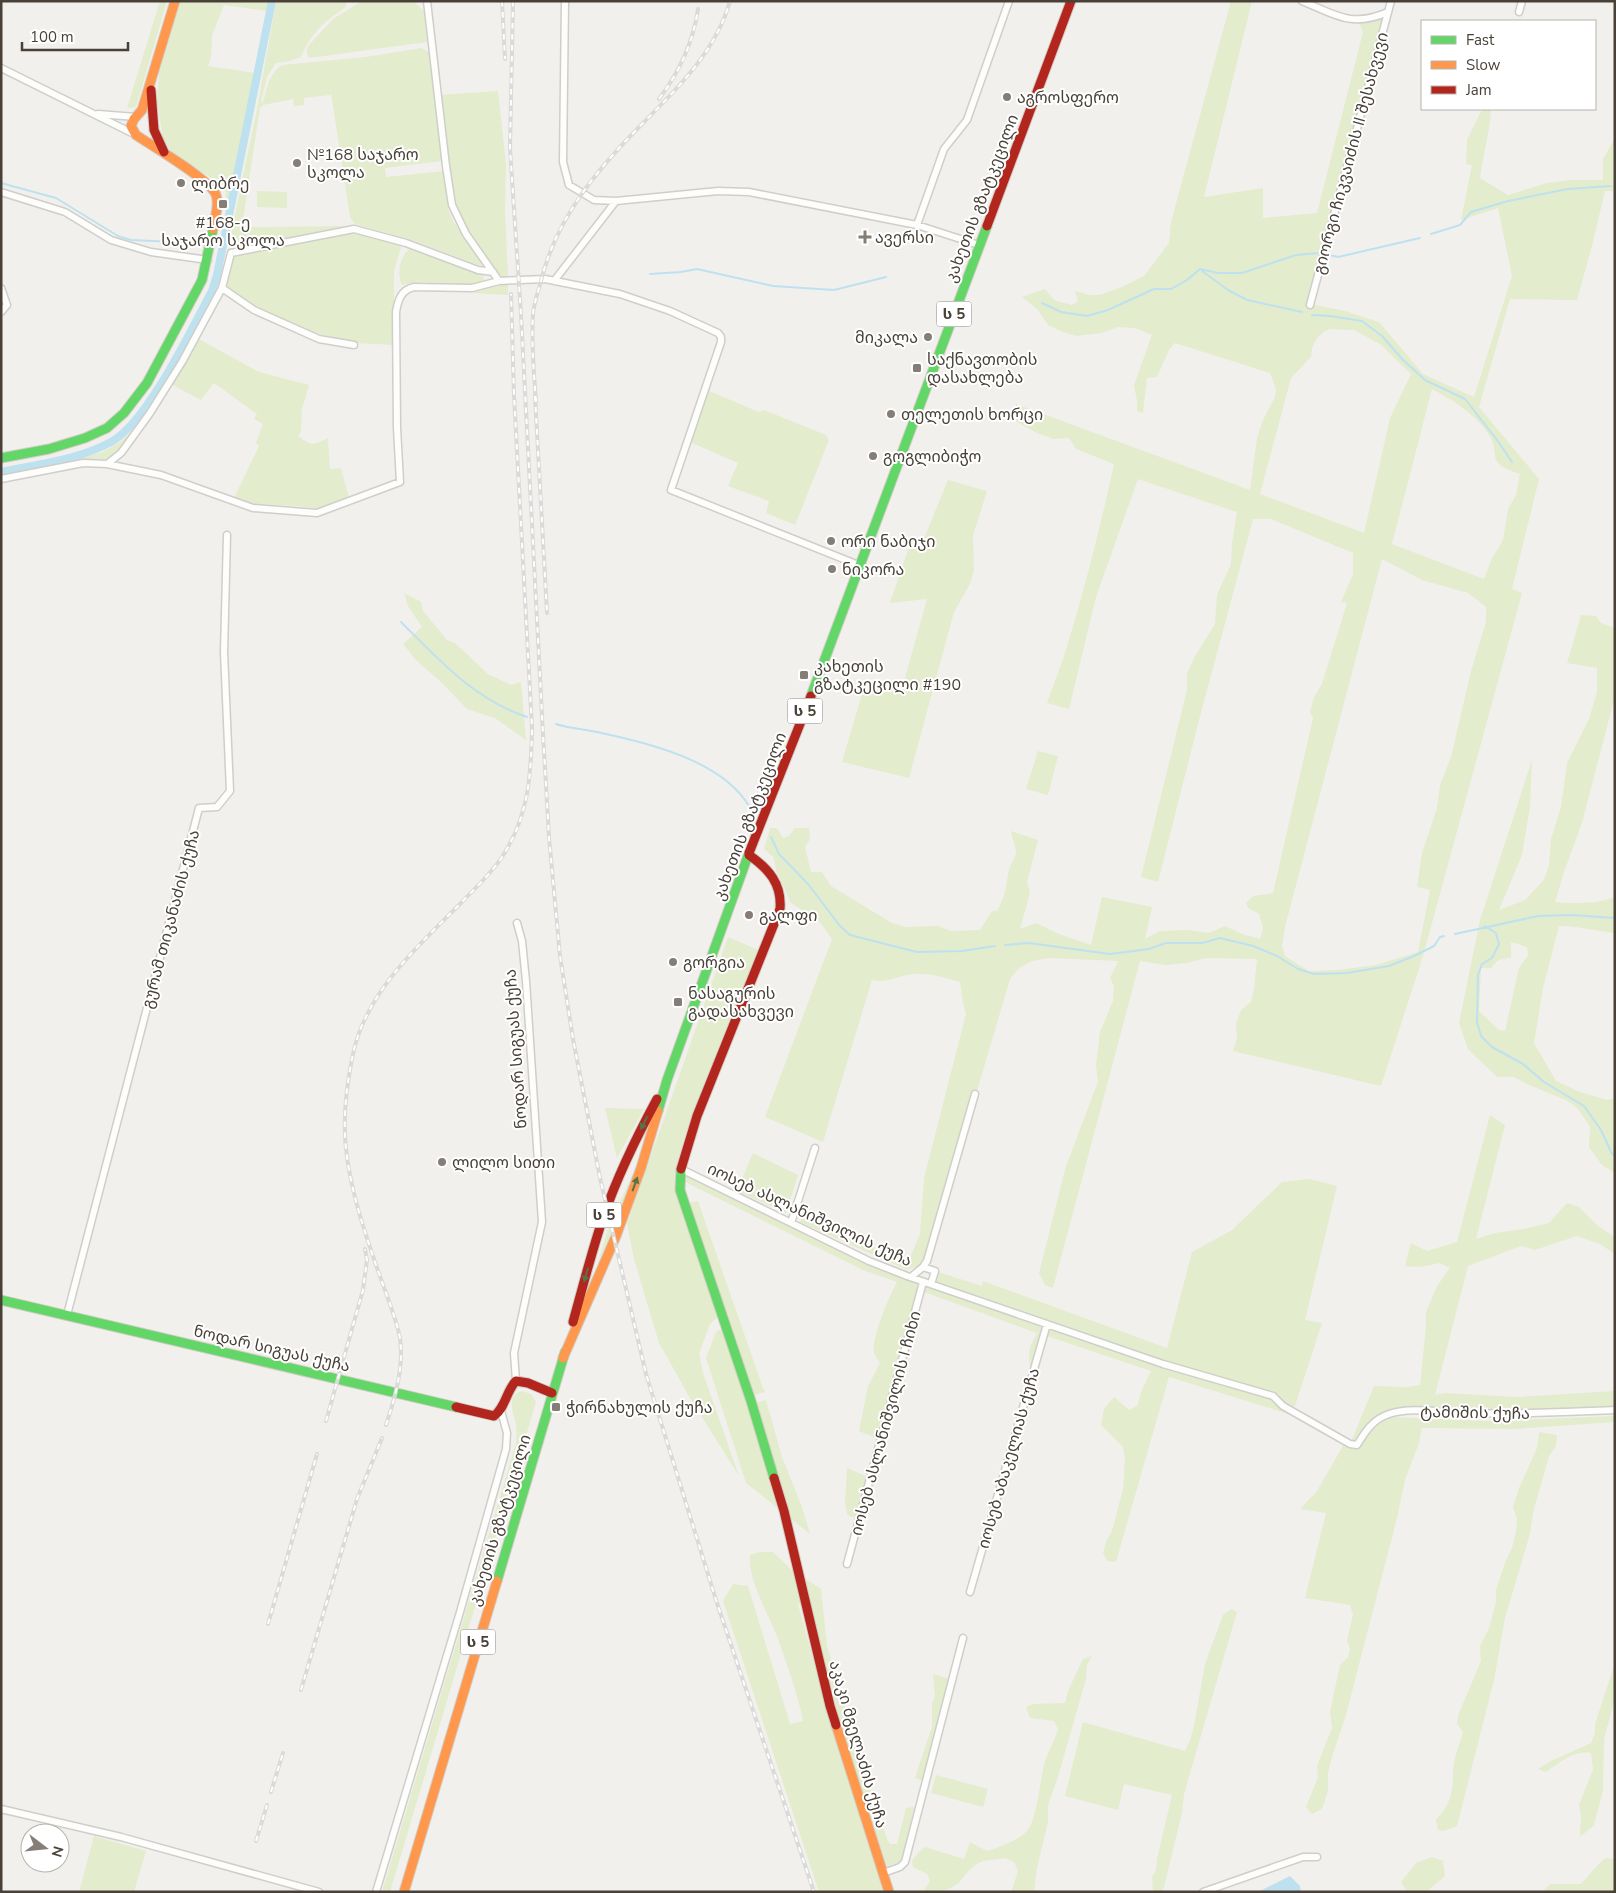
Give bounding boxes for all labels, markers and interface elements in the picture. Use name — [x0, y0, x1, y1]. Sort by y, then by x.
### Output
scale bar — [22, 20, 129, 52]
legend — [1421, 20, 1596, 110]
text: 100 m — [30, 27, 74, 47]
street label: გიორგი ჩიკვაიძის II შესახვევი — [1308, 30, 1394, 277]
text: Fast — [1466, 30, 1495, 50]
text: Slow — [1466, 55, 1501, 75]
text: Jam — [1465, 80, 1492, 100]
place label: აგროსფერო — [1017, 87, 1119, 109]
marker: აგროსფერო — [1001, 91, 1013, 103]
street label: კახეთის გზატკეცილი — [940, 111, 1024, 286]
place label: №168 საჯარო სკოლა — [307, 144, 419, 184]
marker: №168 საჯარო სკოლა — [291, 157, 303, 169]
place label: ლიბრე — [191, 173, 249, 195]
marker: ლიბრე — [175, 177, 187, 189]
marker: #168-ე საჯარო სკოლა — [217, 198, 229, 210]
place label: #168-ე საჯარო სკოლა — [161, 212, 285, 252]
place label: ავერსი — [875, 227, 934, 249]
marker: ავერსი — [859, 231, 871, 243]
road number: ს 5 — [936, 302, 972, 326]
place label: მიკალა — [855, 327, 918, 349]
marker: მიკალა — [922, 331, 934, 343]
place label: საქნავთობის დასახლება — [927, 349, 1037, 389]
marker: საქნავთობის დასახლება — [911, 362, 923, 374]
place label: თელეთის ხორცი — [901, 404, 1043, 426]
marker: თელეთის ხორცი — [885, 408, 897, 420]
place label: გოგლიბიჭო — [883, 446, 981, 468]
marker: გოგლიბიჭო — [867, 450, 879, 462]
place label: ორი ნაბიჯი — [841, 531, 935, 553]
marker: ორი ნაბიჯი — [825, 535, 837, 547]
place label: ნიკორა — [842, 559, 904, 581]
marker: ნიკორა — [826, 563, 838, 575]
place label: კახეთის გზატკეცილი #190 — [814, 656, 961, 696]
marker: კახეთის გზატკეცილი #190 — [798, 669, 810, 681]
road number: ს 5 — [788, 698, 822, 724]
street label: კახეთის გზატკეცილი — [708, 729, 792, 904]
street label: გურამ თიკანაძის ქუჩა — [136, 827, 205, 1011]
place label: გალფი — [759, 905, 817, 927]
marker: გალფი — [743, 909, 755, 921]
place label: გორგია — [683, 952, 745, 974]
marker: გორგია — [667, 956, 679, 968]
street label: ნოდარ სიგუას ქუჩა — [499, 968, 533, 1130]
place label: ნასაგურის გადასახვევი — [688, 983, 794, 1023]
marker: ნასაგურის გადასახვევი — [672, 996, 684, 1008]
one-way arrow — [640, 1116, 648, 1130]
place label: ლილო სითი — [452, 1152, 555, 1174]
marker: ლილო სითი — [436, 1156, 448, 1168]
street label: იოსებ ასლანიშვილის ქუჩა — [704, 1158, 916, 1272]
one-way arrow — [631, 1176, 639, 1191]
road number: ს 5 — [586, 1202, 622, 1228]
one-way arrow — [582, 1267, 590, 1282]
street label: იოსებ ასლანიშვილის I ჩიხი — [845, 1308, 927, 1538]
street label: ნოდარ სიგუას ქუჩა — [191, 1320, 352, 1378]
street label: იოსებ აბაკელიას ქუჩა — [973, 1365, 1045, 1551]
place label: ჭირნახულის ქუჩა — [566, 1397, 713, 1419]
marker: ჭირნახულის ქუჩა — [550, 1401, 562, 1413]
street label: ტამიშის ქუჩა — [1420, 1401, 1530, 1425]
street label: კახეთის გზატკეცილი — [463, 1432, 537, 1609]
road number: ს 5 — [460, 1630, 496, 1654]
street label: აკაკი მგელაძის ქუჩა — [824, 1658, 893, 1831]
north arrow — [20, 1823, 70, 1873]
text: N — [46, 1844, 68, 1859]

